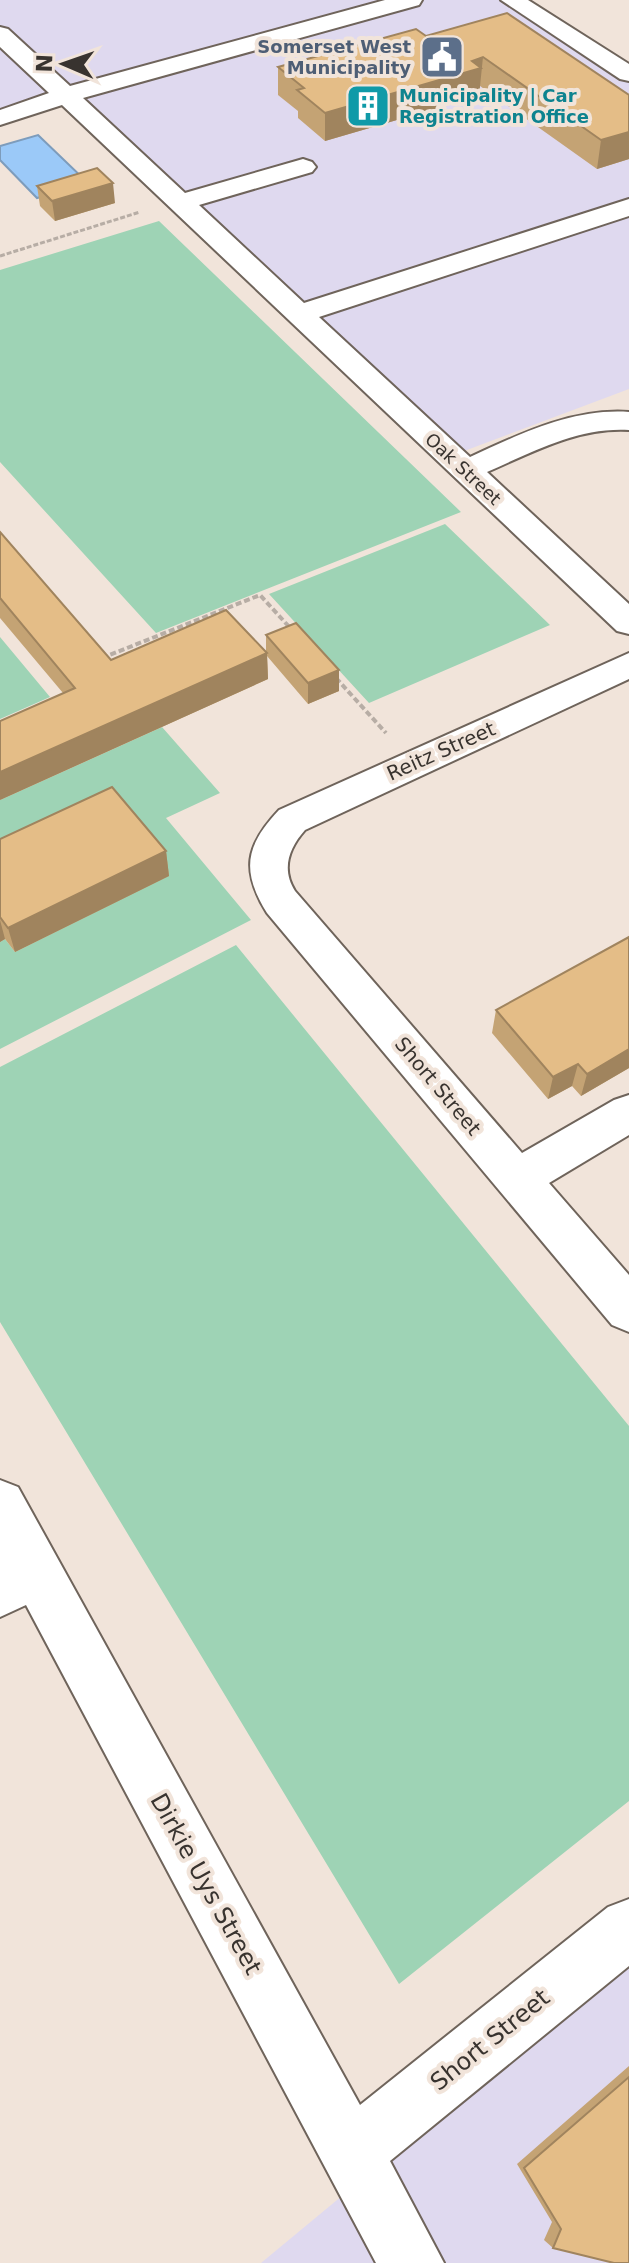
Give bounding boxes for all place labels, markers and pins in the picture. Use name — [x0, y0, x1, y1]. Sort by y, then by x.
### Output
public building icon: Somerset West Municipality — [418, 33, 466, 81]
place label: Somerset West Municipality — [257, 36, 411, 78]
building icon: Municipality | Car Registration Office — [344, 82, 392, 130]
place label: Municipality | Car Registration Office — [399, 85, 589, 127]

